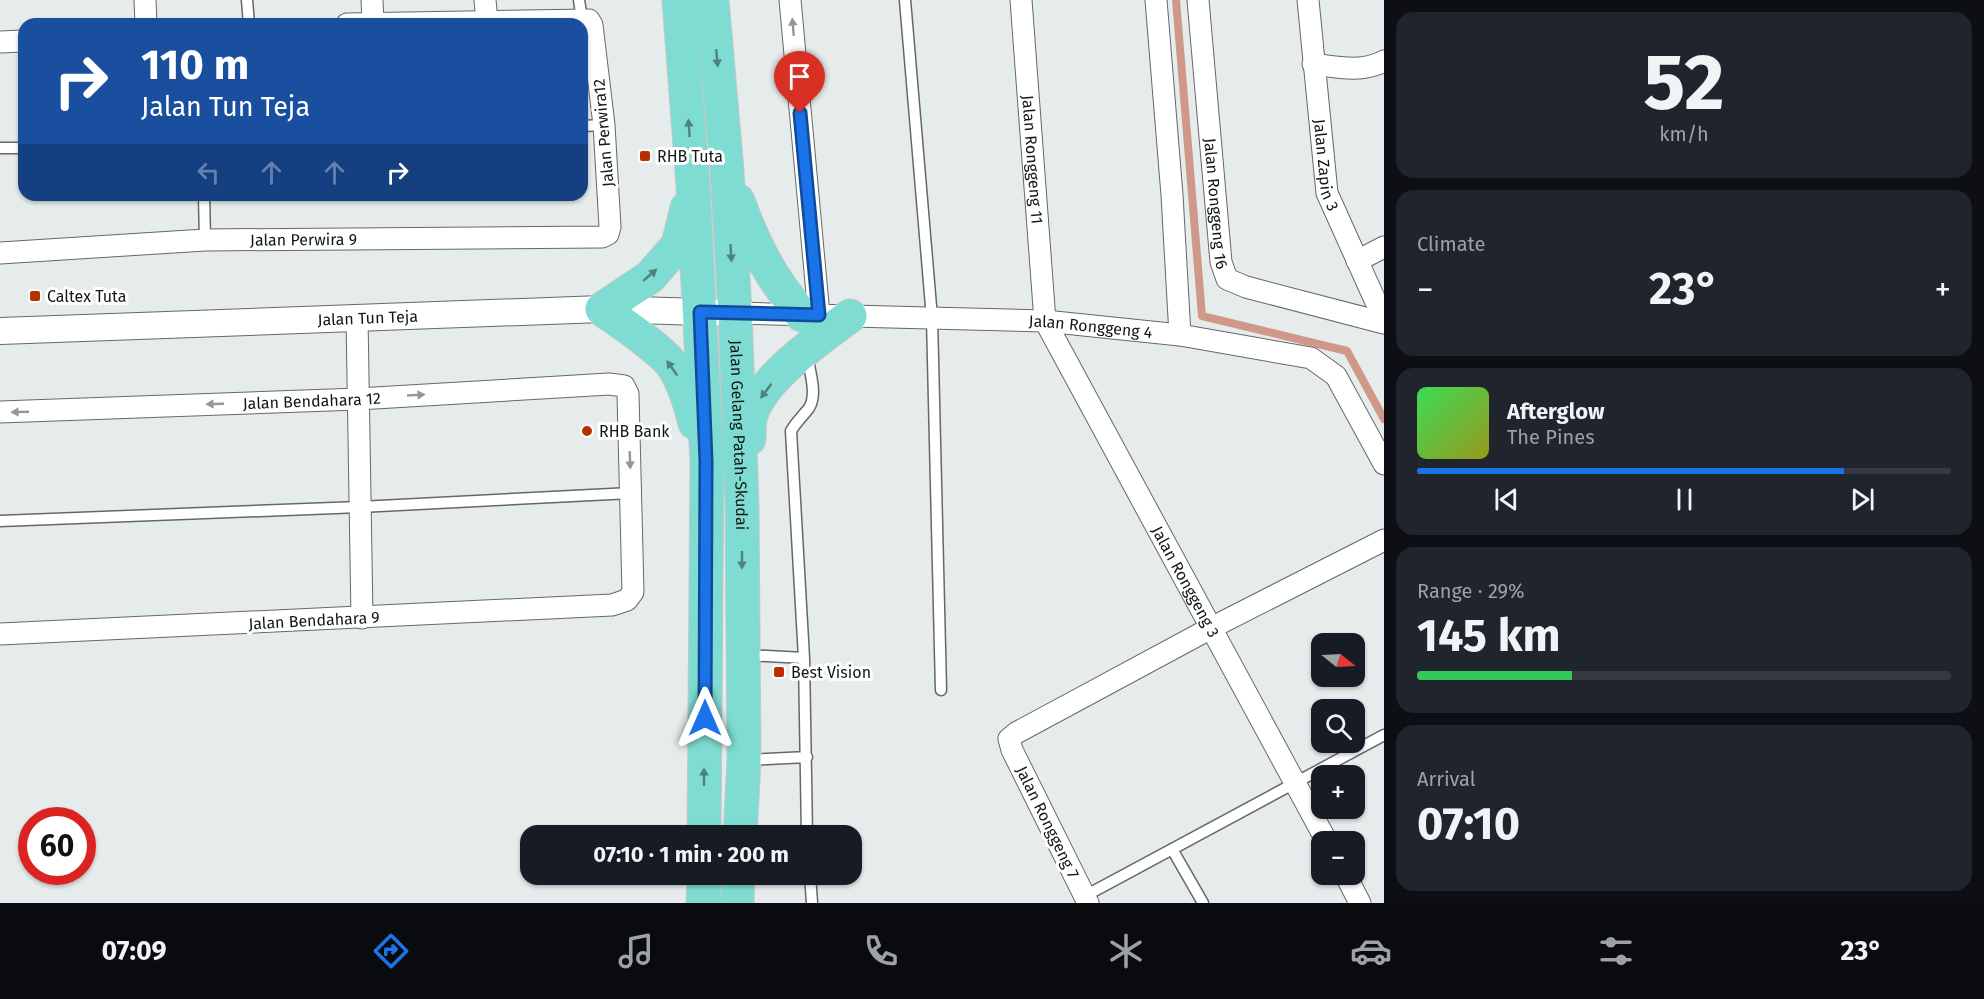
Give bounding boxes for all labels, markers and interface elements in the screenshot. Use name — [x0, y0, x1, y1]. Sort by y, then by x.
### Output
one-way arrow — [788, 17, 798, 36]
text: 52 — [1643, 36, 1725, 130]
text: 110 m — [141, 40, 249, 90]
icon: right — [42, 42, 120, 120]
one-way arrow — [712, 49, 722, 68]
pin — [774, 51, 825, 113]
icon: arrive — [783, 60, 816, 93]
street label: Jalan Perwira12 — [589, 78, 618, 188]
text: Jalan Tun Teja — [141, 91, 310, 123]
street label: Jalan Ronggeng 11 — [1018, 94, 1047, 225]
one-way arrow — [684, 118, 694, 137]
street label: Jalan Zapin 3 — [1310, 118, 1343, 214]
text: km/h — [1659, 122, 1709, 146]
street label: Jalan Ronggeng 16 — [1200, 137, 1232, 272]
place label: RHB Tuta — [657, 147, 723, 166]
marker: RHB Tuta — [638, 149, 652, 163]
icon: left — [192, 156, 225, 189]
icon: ahead — [255, 156, 288, 189]
icon: ahead — [318, 156, 351, 189]
icon: right — [381, 156, 414, 189]
street label: Jalan Perwira 9 — [250, 230, 357, 250]
text: Climate — [1417, 232, 1485, 256]
one-way arrow — [727, 243, 736, 262]
text: 23° — [1649, 262, 1719, 316]
one-way arrow — [642, 269, 658, 282]
text: − — [1417, 270, 1434, 310]
text: + — [1935, 270, 1951, 310]
place label: Caltex Tuta — [47, 287, 126, 306]
marker: Caltex Tuta — [28, 289, 42, 303]
street label: Jalan Tun Teja — [317, 307, 418, 329]
street label: Jalan Ronggeng 4 — [1029, 312, 1154, 342]
street label: Jalan Gelang Patah-Skudai — [726, 340, 751, 530]
one-way arrow — [666, 360, 678, 376]
one-way arrow — [760, 382, 772, 398]
street label: Jalan Bendahara 12 — [242, 389, 381, 413]
one-way arrow — [406, 391, 425, 400]
text: Afterglow — [1507, 398, 1604, 425]
one-way arrow — [206, 400, 225, 409]
one-way arrow — [11, 407, 30, 416]
place label: RHB Bank — [599, 422, 670, 441]
marker: RHB Bank — [580, 424, 594, 438]
text: The Pines — [1507, 425, 1594, 449]
one-way arrow — [626, 450, 635, 469]
icon: previous — [1490, 483, 1523, 516]
icon: pause — [1668, 483, 1701, 516]
icon: next — [1846, 483, 1879, 516]
street label: Jalan Ronggeng 3 — [1148, 523, 1223, 641]
one-way arrow — [737, 551, 747, 570]
text: Range · 29% — [1417, 579, 1525, 603]
street label: Jalan Bendahara 9 — [248, 608, 380, 633]
text: 145 km — [1417, 609, 1561, 663]
north arrow — [1311, 633, 1365, 687]
map controls — [1311, 633, 1365, 885]
place label: Best Vision — [791, 663, 871, 682]
marker: Best Vision — [772, 665, 786, 679]
position arrow — [673, 686, 737, 750]
button: search — [1311, 699, 1365, 753]
street label: Jalan Ronggeng 7 — [1012, 763, 1083, 882]
button: + — [1311, 765, 1365, 819]
text: Arrival — [1417, 767, 1476, 791]
one-way arrow — [700, 768, 709, 787]
text: 07:10 — [1417, 797, 1520, 851]
speed limit sign: 60 — [18, 807, 96, 885]
button: − — [1311, 831, 1365, 885]
text: 07:10 · 1 min · 200 m — [593, 841, 789, 868]
icon: directions — [370, 930, 412, 972]
icon: music — [615, 930, 657, 972]
icon: phone — [860, 930, 902, 972]
icon: climate — [1105, 930, 1147, 972]
icon: car — [1350, 930, 1392, 972]
icon: filters — [1595, 930, 1637, 972]
text: 07:09 — [102, 935, 167, 967]
text: 23° — [1840, 935, 1882, 967]

